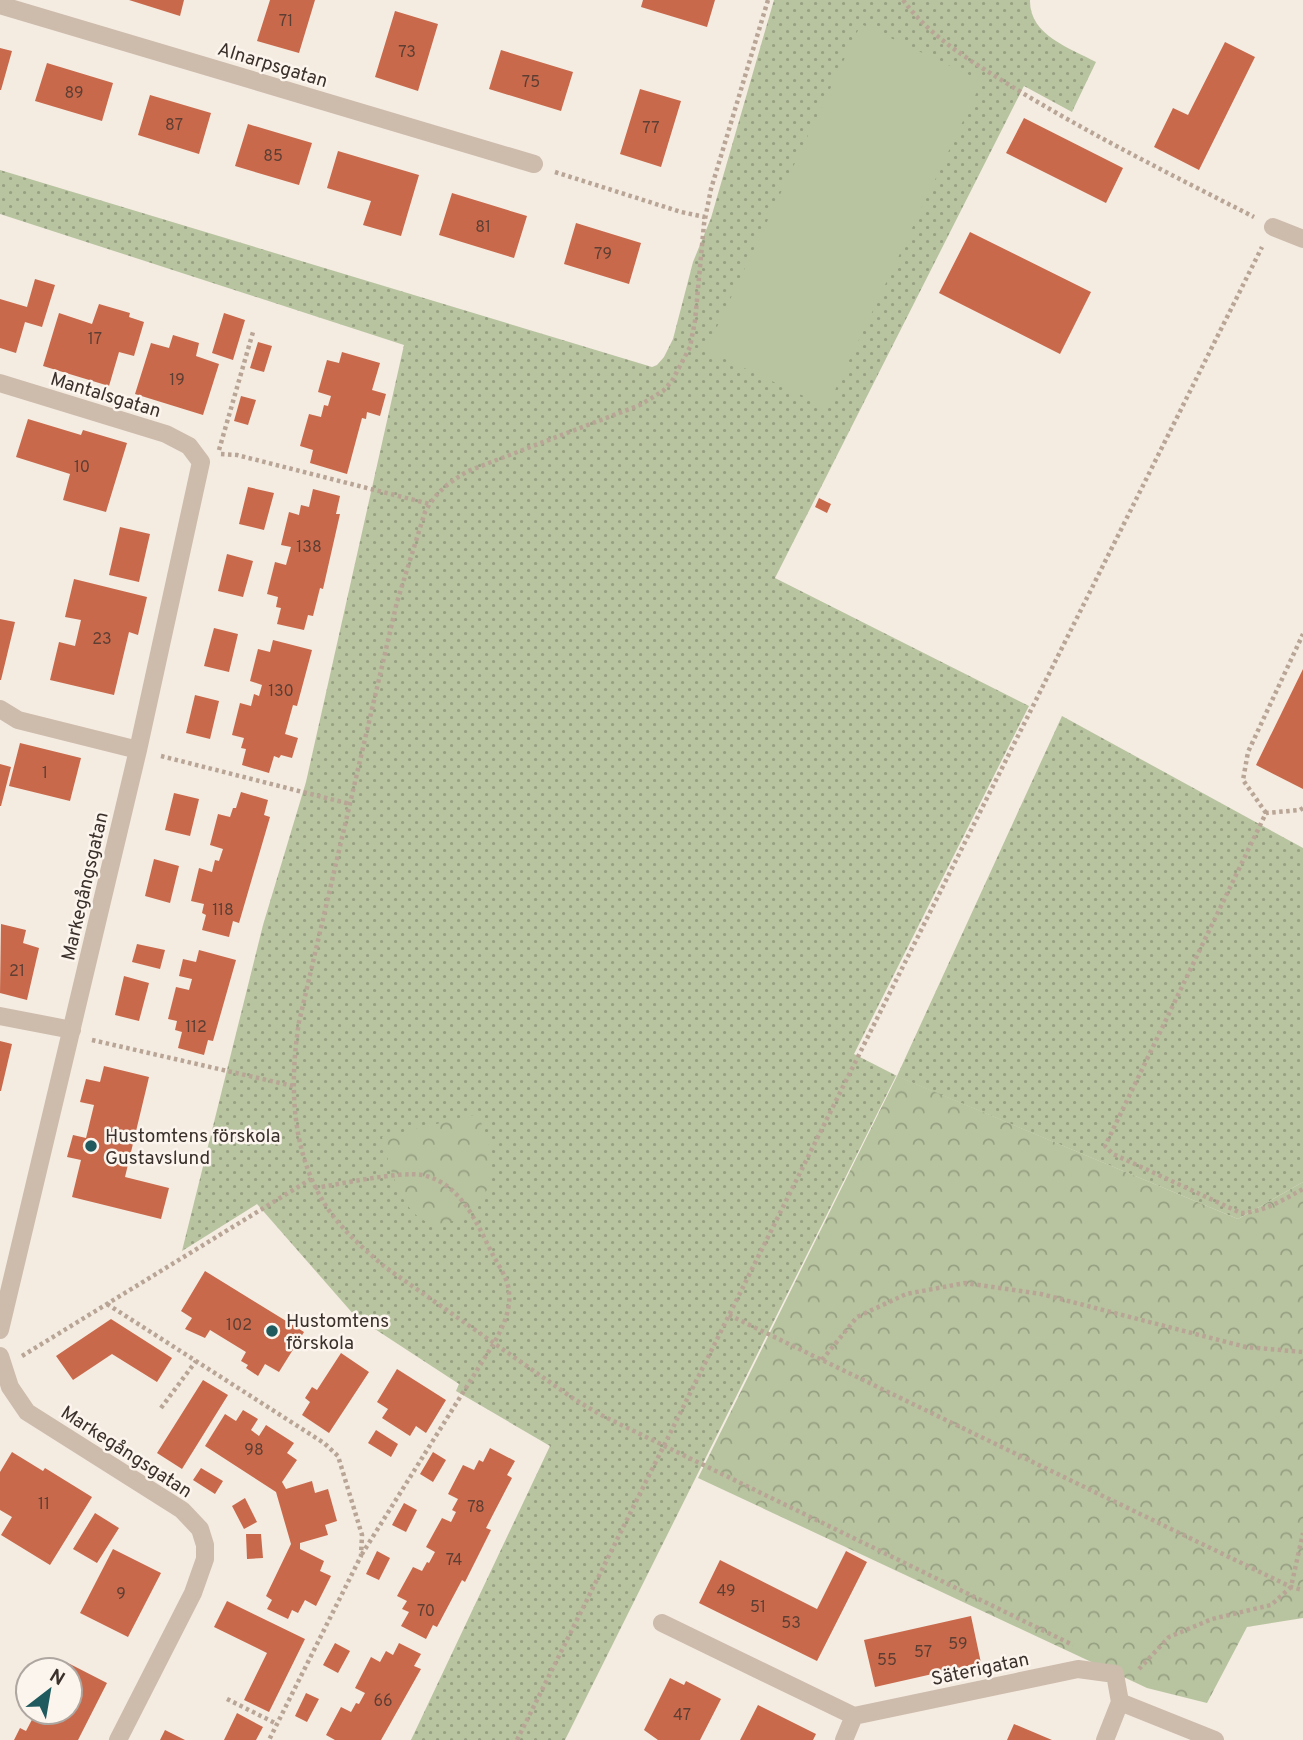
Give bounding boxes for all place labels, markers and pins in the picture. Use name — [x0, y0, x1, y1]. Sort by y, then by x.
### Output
place label: Hustomtens förskola Gustavslund — [105, 1125, 281, 1171]
marker: Hustomtens förskola Gustavslund — [83, 1138, 99, 1154]
place label: Hustomtens förskola — [286, 1310, 389, 1356]
marker: Hustomtens förskola — [264, 1323, 280, 1339]

